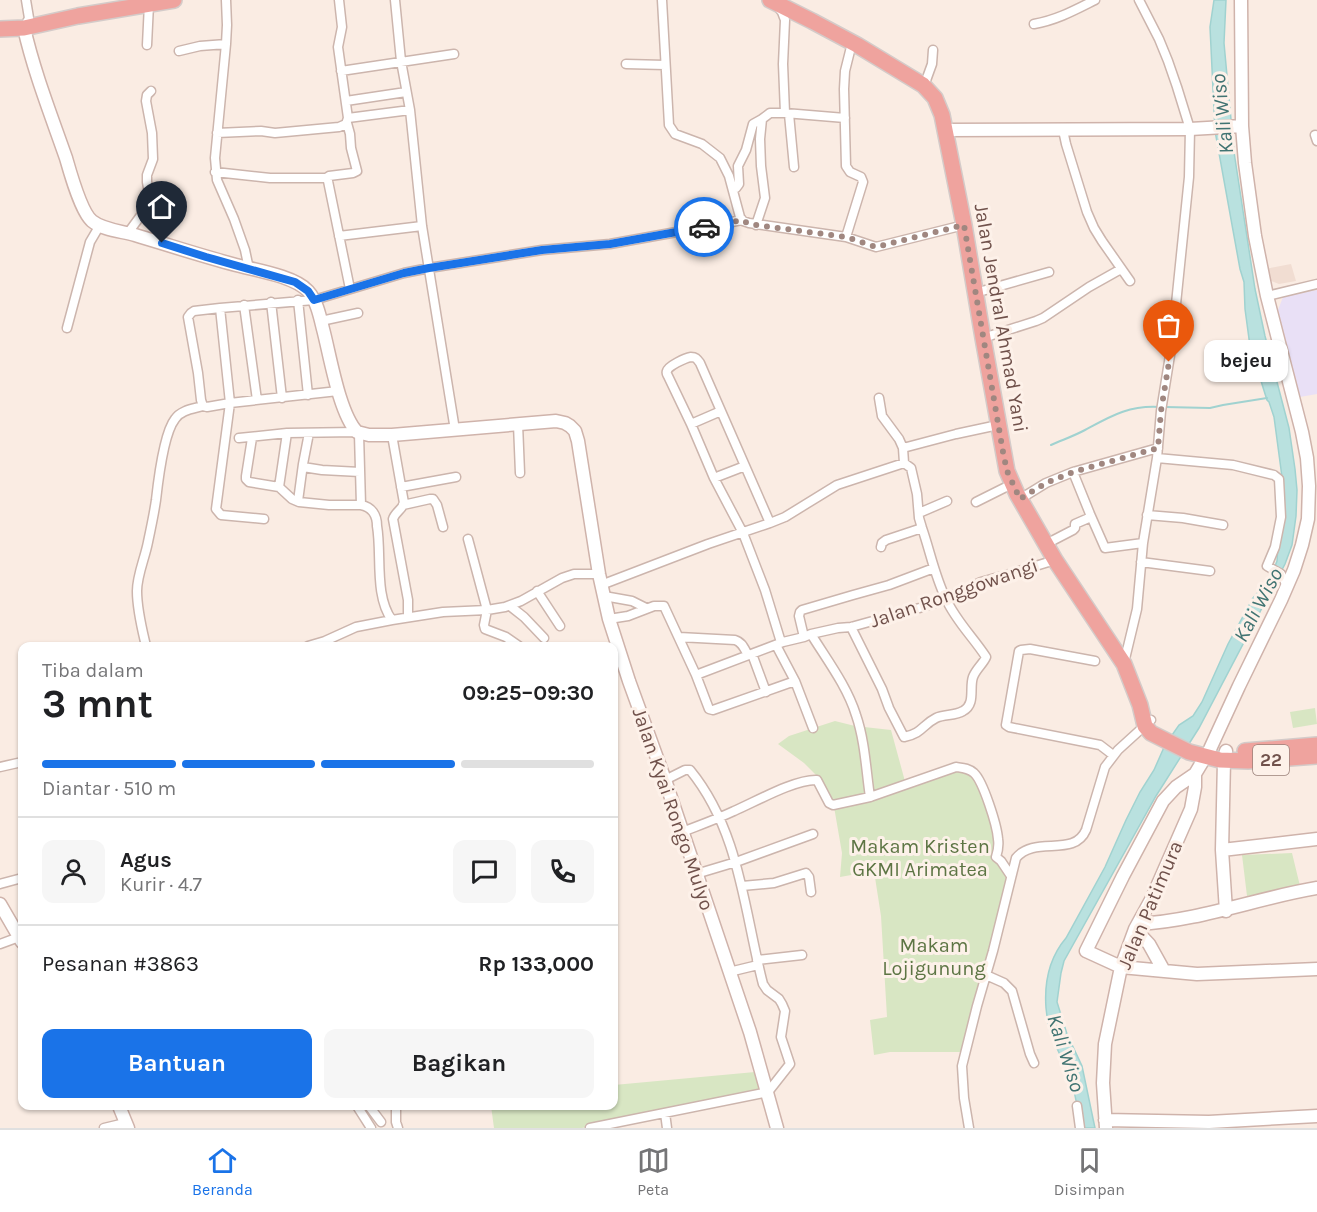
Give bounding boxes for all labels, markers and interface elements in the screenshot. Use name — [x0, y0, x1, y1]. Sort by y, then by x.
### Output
water label: Kali Wiso — [1206, 72, 1238, 155]
pin — [136, 181, 187, 243]
icon: home — [145, 190, 178, 223]
courier — [674, 197, 734, 257]
street label: Jalan Jendral Ahmad Yani — [970, 202, 1032, 434]
icon: car — [688, 211, 721, 244]
pin — [1143, 300, 1194, 362]
icon: bag — [1152, 309, 1185, 342]
callout: bejeu — [1205, 341, 1289, 383]
text: bejeu — [1220, 349, 1272, 372]
street label: Jalan Ronggowangi — [867, 553, 1041, 633]
water label: Kali Wiso — [1229, 563, 1288, 646]
text: Tiba dalam — [42, 659, 144, 682]
text: 09:25–09:30 — [462, 680, 594, 706]
text: 3 mnt — [42, 681, 153, 727]
street label: Jalan Kyai Rongo Mulyo — [627, 705, 719, 913]
road number: 22 — [1253, 745, 1289, 775]
text: Diantar · 510 m — [42, 777, 176, 800]
park label: Makam Kristen GKMI Arimatea — [850, 835, 990, 881]
street label: Jalan Patimura — [1113, 837, 1187, 973]
button: person — [42, 840, 105, 903]
button: chat — [453, 840, 516, 903]
button: phone — [531, 840, 594, 903]
text: Agus — [120, 847, 172, 873]
text: Kurir · 4.7 — [120, 873, 202, 896]
park label: Makam Lojigunung — [882, 934, 986, 980]
text: Pesanan #3863 — [42, 951, 199, 977]
text: Rp 133,000 — [478, 951, 594, 977]
water label: Kali Wiso — [1042, 1011, 1090, 1096]
button: Bantuan — [42, 1029, 312, 1098]
button: Bagikan — [324, 1029, 594, 1098]
tab: Beranda — [192, 1144, 253, 1199]
tab: Peta — [637, 1144, 670, 1199]
tab: Disimpan — [1054, 1144, 1125, 1199]

